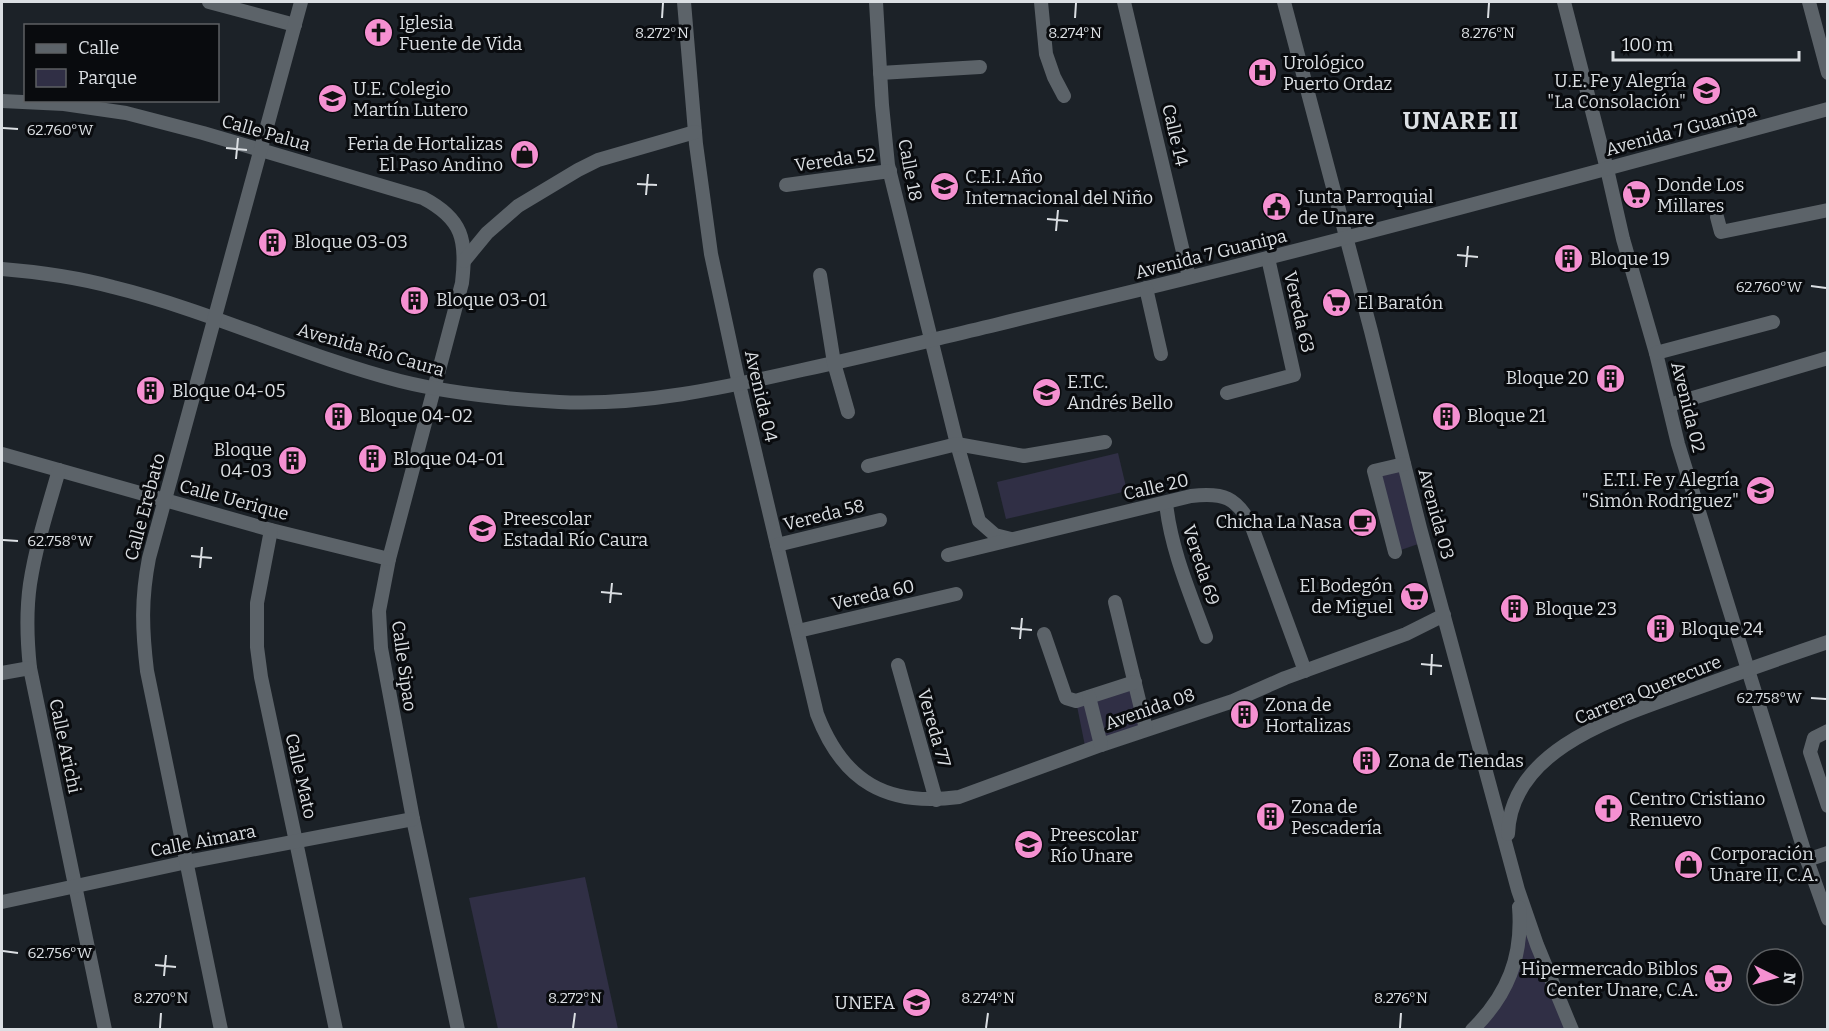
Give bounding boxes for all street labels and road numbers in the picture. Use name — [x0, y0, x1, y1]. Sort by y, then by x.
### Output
street label: Avenida 7 Guanipa — [1603, 99, 1759, 161]
street label: Calle 14 — [1157, 102, 1193, 169]
street label: Calle Palua — [219, 110, 313, 156]
street label: Calle 18 — [893, 137, 927, 203]
street label: Vereda 52 — [793, 143, 877, 177]
street label: Avenida 7 Guanipa — [1133, 224, 1289, 283]
street label: Vereda 63 — [1279, 269, 1319, 355]
street label: Avenida Río Caura — [295, 318, 447, 382]
street label: Avenida 04 — [740, 348, 782, 445]
street label: Avenida 02 — [1666, 359, 1710, 455]
street label: Calle Erebato — [120, 451, 170, 563]
street label: Avenida 03 — [1413, 466, 1459, 562]
street label: Calle 20 — [1121, 469, 1191, 505]
street label: Calle Uerique — [177, 475, 291, 525]
street label: Vereda 58 — [781, 494, 867, 536]
street label: Vereda 69 — [1178, 522, 1224, 608]
street label: Vereda 60 — [829, 575, 917, 615]
street label: Calle Sipao — [387, 619, 421, 713]
street label: Carrera Querecure — [1571, 651, 1725, 729]
street label: Avenida 08 — [1102, 683, 1198, 735]
street label: Vereda 77 — [912, 686, 956, 770]
street label: Calle Arichi — [44, 697, 86, 795]
street label: Calle Mato — [280, 731, 322, 821]
street label: Calle Aimara — [148, 820, 258, 862]

